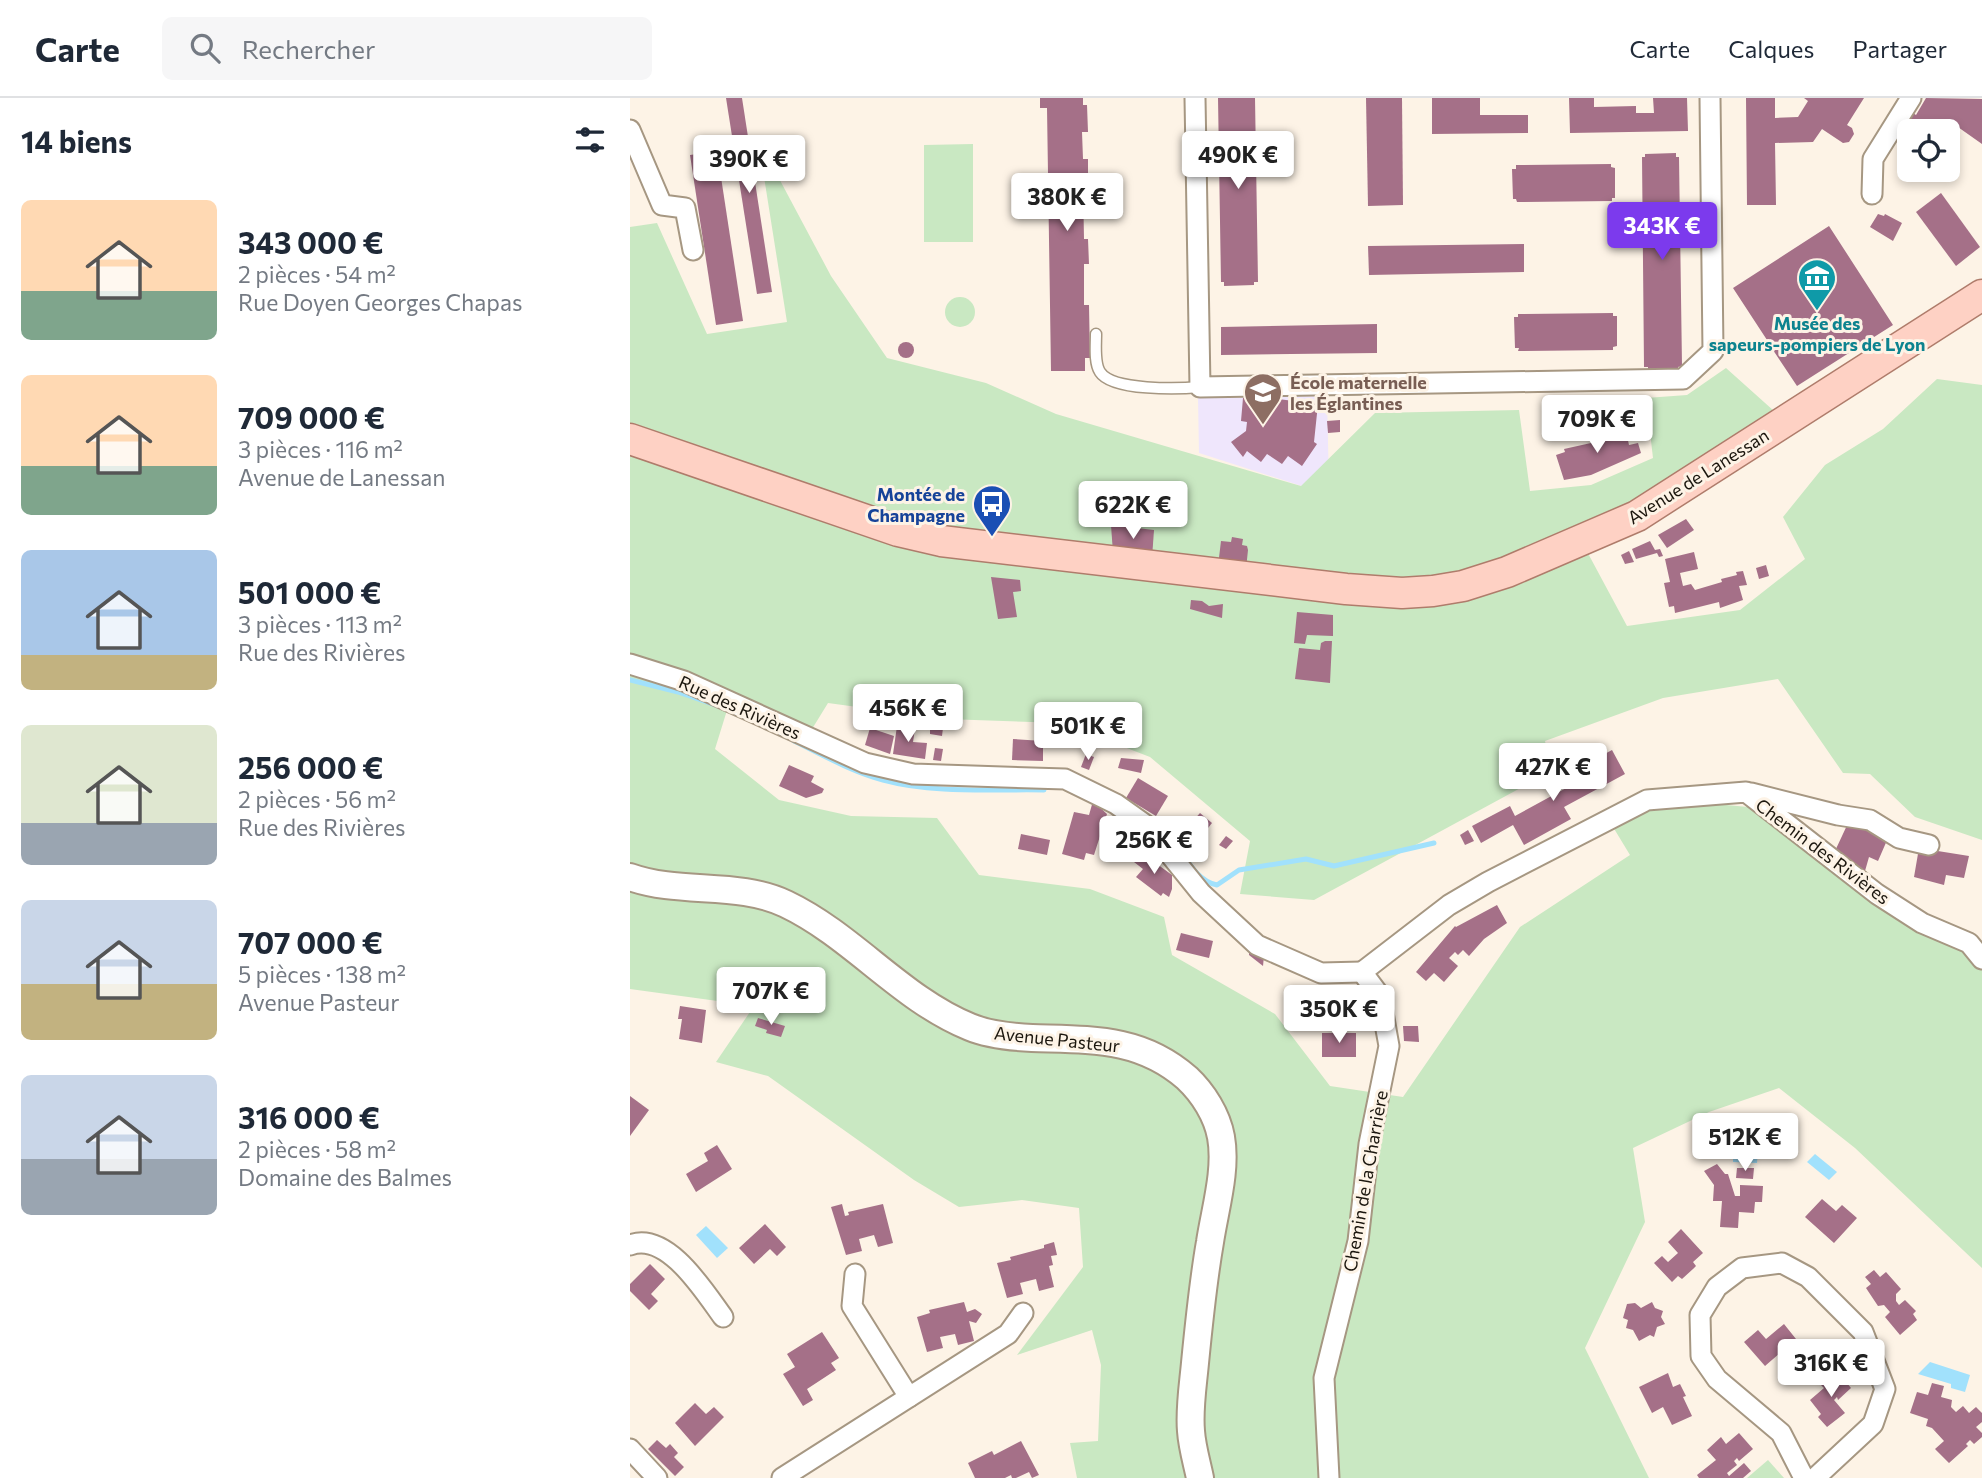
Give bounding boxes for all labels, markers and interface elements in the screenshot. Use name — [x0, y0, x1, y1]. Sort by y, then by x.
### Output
search box — [162, 17, 652, 80]
text: Carte — [35, 28, 120, 69]
icon: search — [186, 29, 224, 67]
text: Rechercher — [242, 33, 375, 64]
text: Carte — [1629, 34, 1690, 63]
text: Calques — [1728, 34, 1814, 63]
text: Partager — [1852, 34, 1947, 63]
map controls — [1897, 119, 1960, 182]
button: locate — [1897, 119, 1960, 182]
icon: filters — [571, 121, 609, 159]
text: 14 biens — [21, 122, 132, 159]
pin: 490K € — [1181, 132, 1295, 191]
pin: 390K € — [692, 136, 806, 195]
text: 490K € — [1198, 140, 1278, 168]
text: 390K € — [709, 144, 789, 172]
pin: 380K € — [1010, 174, 1124, 233]
text: 380K € — [1027, 182, 1107, 210]
pin: 343K € — [1605, 202, 1719, 262]
text: 343K € — [1623, 211, 1701, 239]
text: 343 000 € — [238, 223, 384, 260]
icon: home — [77, 228, 161, 312]
museum icon: Musée des sapeurs-pompiers de Lyon — [1796, 257, 1838, 312]
text: 2 pièces · 54 m² — [238, 260, 396, 288]
text: Rue Doyen Georges Chapas — [238, 288, 522, 316]
place label: Musée des sapeurs-pompiers de Lyon — [1709, 312, 1925, 355]
school or university icon: École maternelle les Églantines — [1242, 371, 1284, 426]
place label: École maternelle les Églantines — [1290, 371, 1427, 414]
pin: 709K € — [1540, 396, 1654, 455]
text: 709 000 € — [238, 398, 385, 435]
icon: home — [77, 403, 161, 487]
text: 709K € — [1558, 404, 1636, 432]
street label: Avenue de Lanessan — [1623, 424, 1773, 528]
text: 3 pièces · 116 m² — [238, 435, 403, 463]
text: Avenue de Lanessan — [238, 463, 446, 491]
pin: 622K € — [1076, 482, 1190, 541]
place label: Montée de Champagne — [867, 483, 965, 526]
bus stop icon: Montée de Champagne — [971, 483, 1013, 538]
text: 622K € — [1095, 490, 1171, 518]
text: 501 000 € — [238, 573, 381, 610]
icon: home — [77, 578, 161, 662]
text: 3 pièces · 113 m² — [238, 610, 402, 638]
text: Rue des Rivières — [238, 638, 406, 666]
street label: Rue des Rivières — [676, 670, 804, 744]
pin: 456K € — [851, 684, 965, 744]
text: 456K € — [869, 693, 947, 721]
pin: 501K € — [1031, 702, 1145, 762]
text: 501K € — [1050, 711, 1126, 739]
pin: 427K € — [1496, 744, 1610, 803]
text: 256 000 € — [238, 748, 383, 785]
text: 427K € — [1515, 752, 1591, 780]
icon: home — [77, 753, 161, 837]
text: 2 pièces · 56 m² — [238, 785, 396, 813]
street label: Chemin des Rivières — [1752, 793, 1894, 909]
text: Rue des Rivières — [238, 813, 406, 841]
pin: 256K € — [1097, 816, 1211, 876]
text: 256K € — [1115, 825, 1193, 853]
text: 707 000 € — [238, 923, 383, 960]
icon: home — [77, 928, 161, 1012]
text: 5 pièces · 138 m² — [238, 960, 406, 988]
pin: 707K € — [714, 968, 828, 1027]
text: 707K € — [733, 976, 809, 1004]
pin: 350K € — [1282, 986, 1396, 1045]
text: Avenue Pasteur — [238, 988, 399, 1016]
text: 350K € — [1300, 994, 1378, 1022]
street label: Avenue Pasteur — [993, 1021, 1121, 1057]
street label: Chemin de la Charrière — [1338, 1089, 1392, 1273]
text: 316 000 € — [238, 1098, 380, 1135]
icon: home — [77, 1103, 161, 1187]
pin: 512K € — [1688, 1114, 1802, 1173]
text: 512K € — [1708, 1122, 1782, 1150]
text: 2 pièces · 58 m² — [238, 1135, 396, 1163]
text: Domaine des Balmes — [238, 1163, 452, 1191]
pin: 316K € — [1774, 1340, 1888, 1399]
text: 316K € — [1794, 1348, 1868, 1376]

